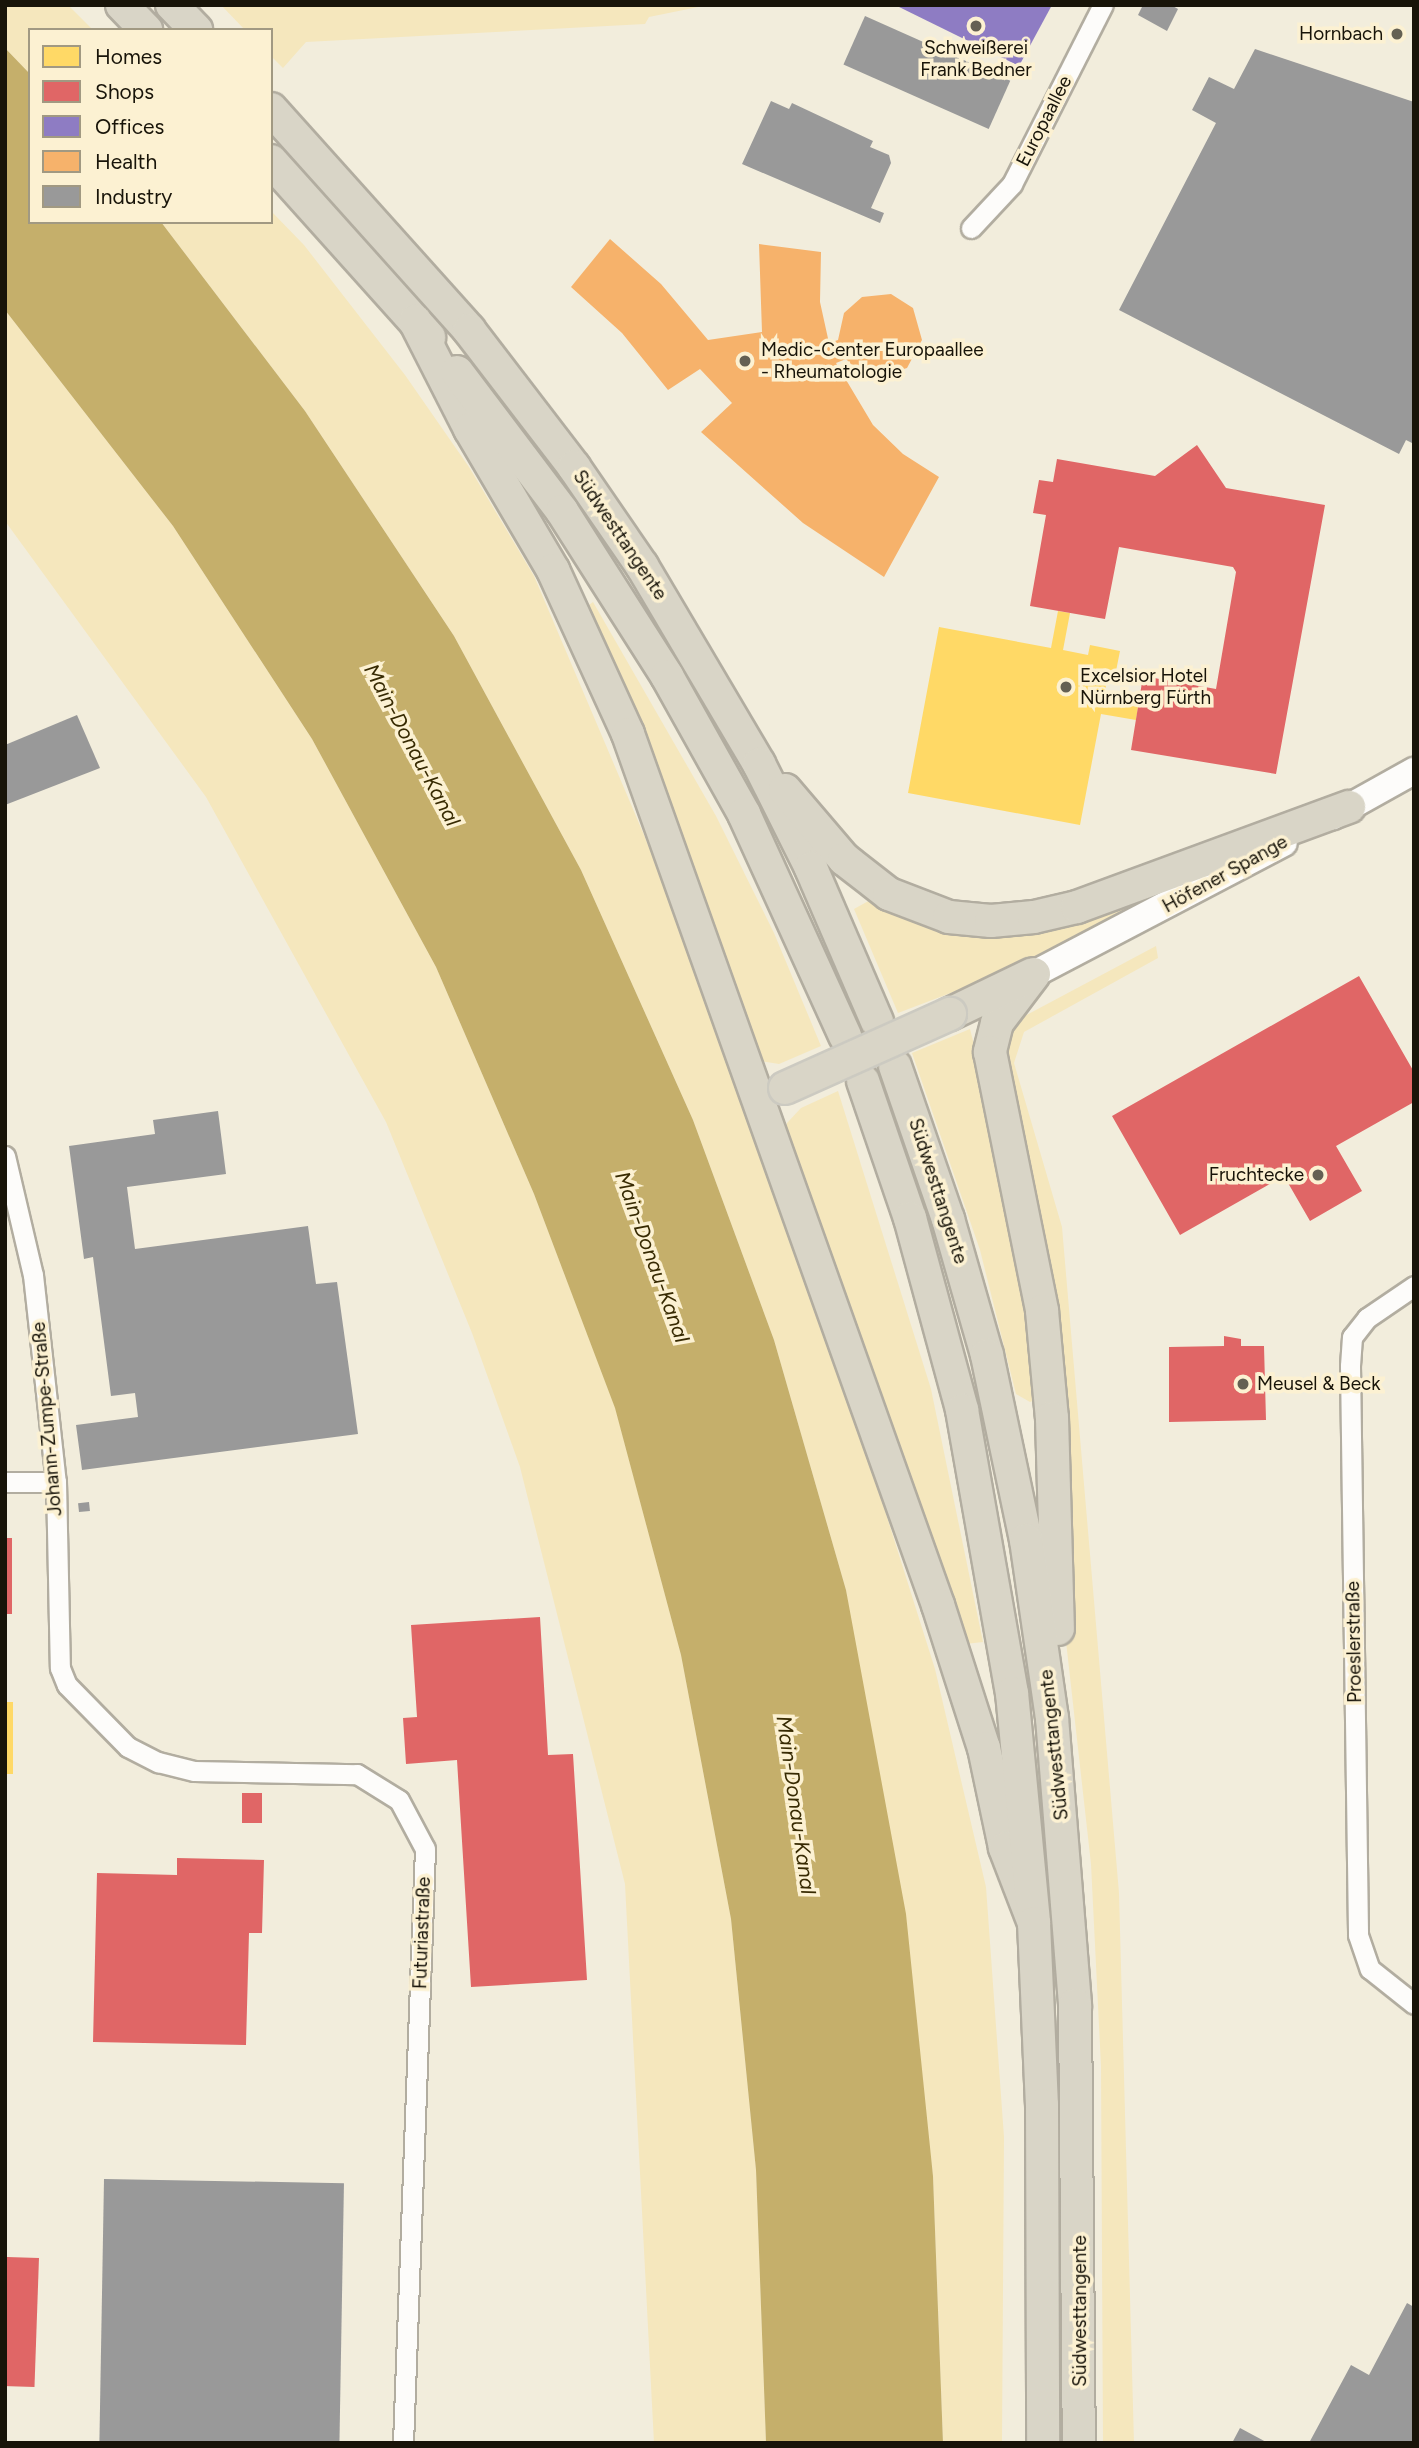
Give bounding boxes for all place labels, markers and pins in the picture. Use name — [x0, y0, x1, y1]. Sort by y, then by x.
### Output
marker: Schweißerei Frank Bedner — [968, 18, 984, 34]
place label: Hornbach — [1299, 23, 1383, 45]
marker: Hornbach — [1389, 26, 1405, 42]
place label: Schweißerei Frank Bedner — [920, 37, 1032, 81]
place label: Medic-Center Europaallee - Rheumatologie — [761, 339, 983, 383]
marker: Medic-Center Europaallee - Rheumatologie — [735, 351, 755, 371]
place label: Excelsior Hotel Nürnberg Fürth — [1080, 665, 1211, 709]
marker: Excelsior Hotel Nürnberg Fürth — [1058, 679, 1074, 695]
place label: Fruchtecke — [1209, 1164, 1304, 1186]
marker: Fruchtecke — [1310, 1167, 1326, 1183]
place label: Meusel & Beck — [1257, 1373, 1381, 1395]
marker: Meusel & Beck — [1235, 1376, 1251, 1392]

